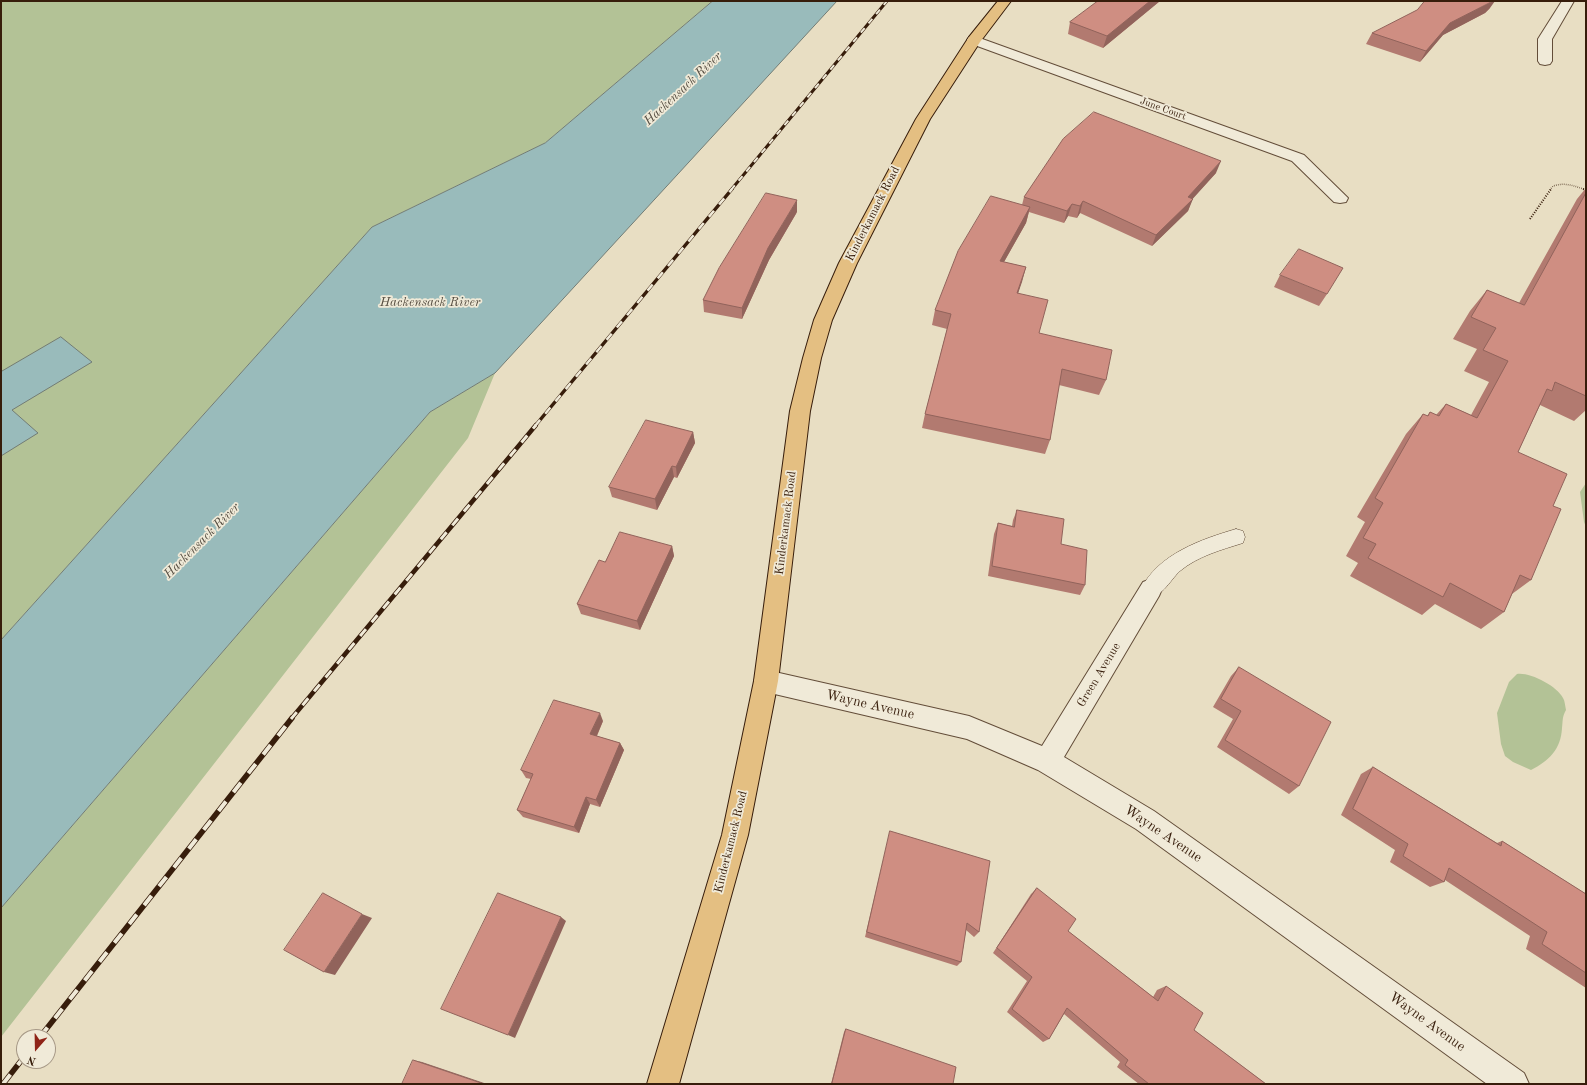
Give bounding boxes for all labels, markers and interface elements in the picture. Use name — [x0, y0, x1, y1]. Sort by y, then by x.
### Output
water label: Hackensack River — [641, 49, 725, 129]
street label: June Court — [1138, 95, 1188, 123]
street label: Kinderkamack Road — [843, 164, 903, 264]
water label: Hackensack River — [380, 295, 480, 311]
street label: Kinderkamack Road — [772, 470, 800, 576]
water label: Hackensack River — [161, 500, 243, 582]
street label: Green Avenue — [1074, 640, 1124, 710]
street label: Wayne Avenue — [824, 687, 916, 723]
street label: Kinderkamack Road — [711, 789, 751, 895]
street label: Wayne Avenue — [1121, 802, 1205, 866]
street label: Wayne Avenue — [1386, 989, 1468, 1055]
north arrow — [16, 1029, 56, 1069]
text: N — [26, 1053, 38, 1066]

